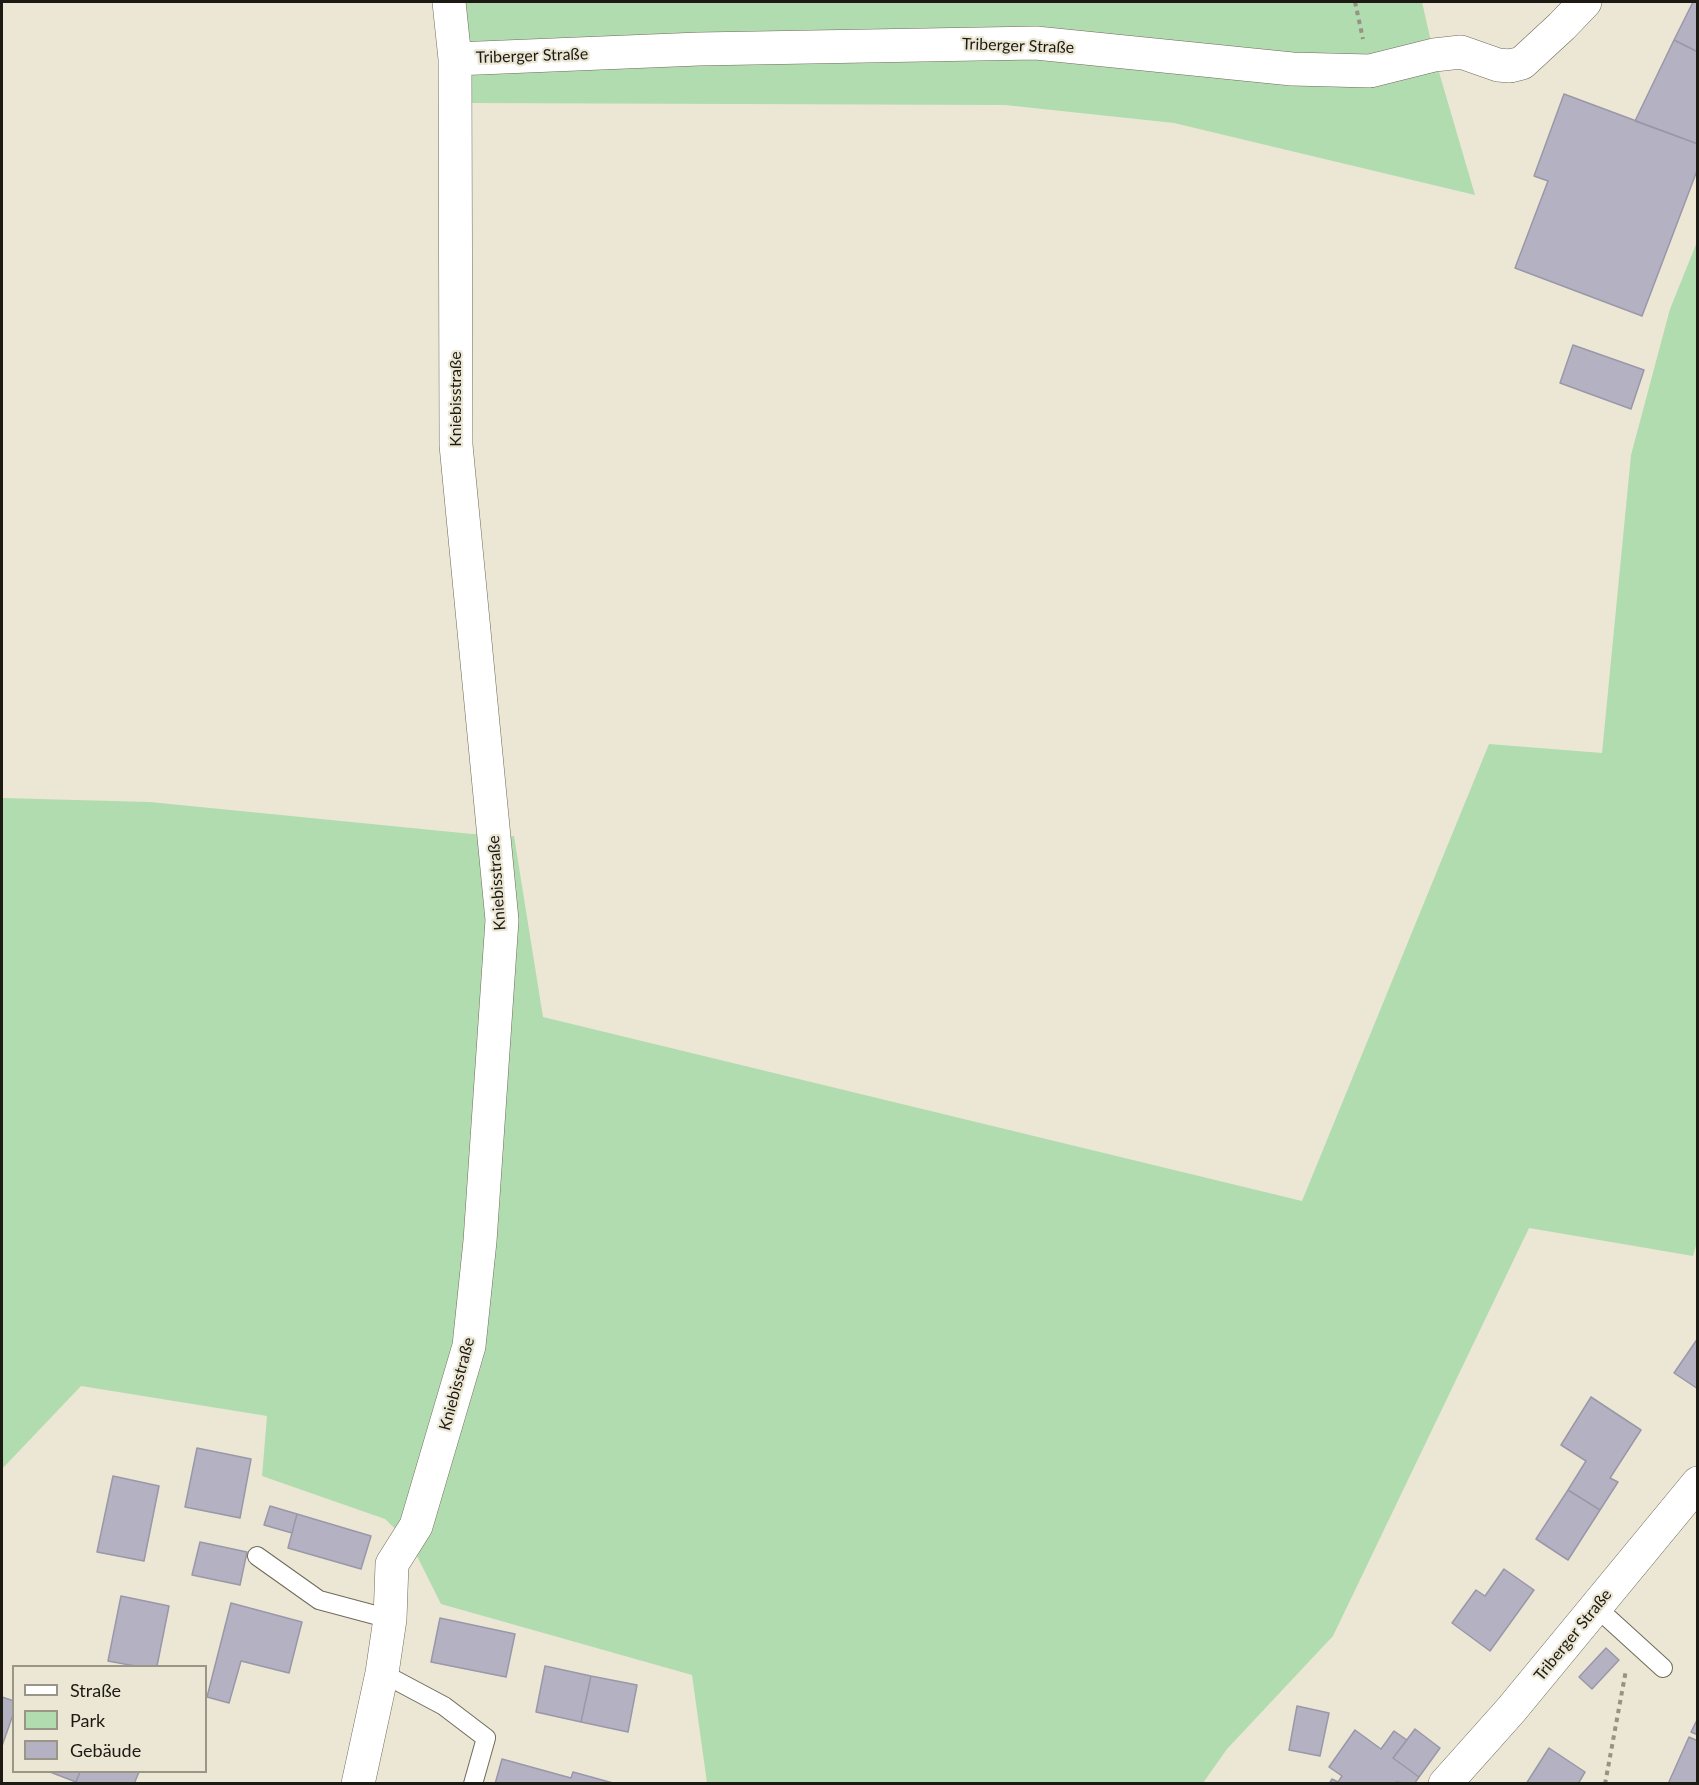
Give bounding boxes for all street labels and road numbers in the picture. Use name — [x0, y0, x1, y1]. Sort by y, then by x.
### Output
street label: Triberger Straße — [962, 34, 1074, 58]
street label: Triberger Straße — [476, 44, 588, 68]
street label: Kniebisstraße — [446, 351, 466, 447]
street label: Kniebisstraße — [484, 835, 510, 931]
street label: Kniebisstraße — [435, 1335, 479, 1433]
street label: Triberger Straße — [1530, 1585, 1616, 1685]

